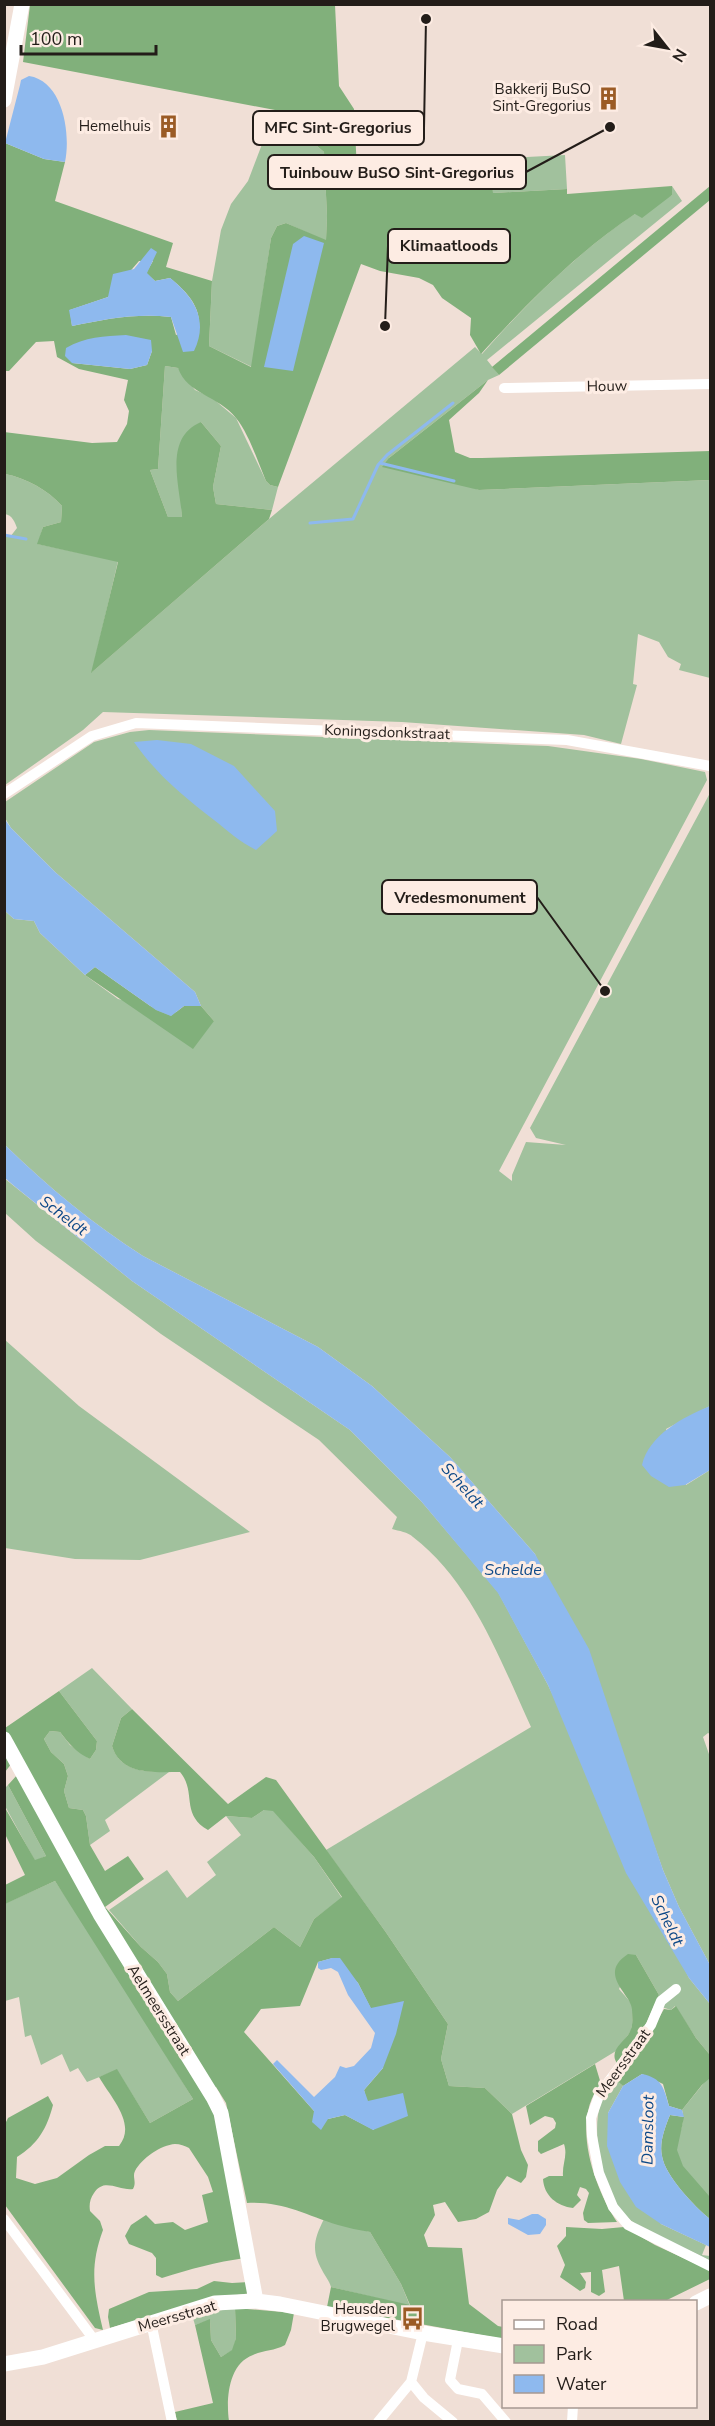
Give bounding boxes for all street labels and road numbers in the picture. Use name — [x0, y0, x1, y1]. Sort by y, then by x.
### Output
street label: Houw — [586, 376, 628, 396]
street label: Koningsdonkstraat — [324, 720, 451, 744]
street label: Aelmeersstraat — [123, 1961, 195, 2060]
street label: Meersstraat — [591, 2024, 655, 2101]
street label: Meersstraat — [136, 2295, 219, 2337]

